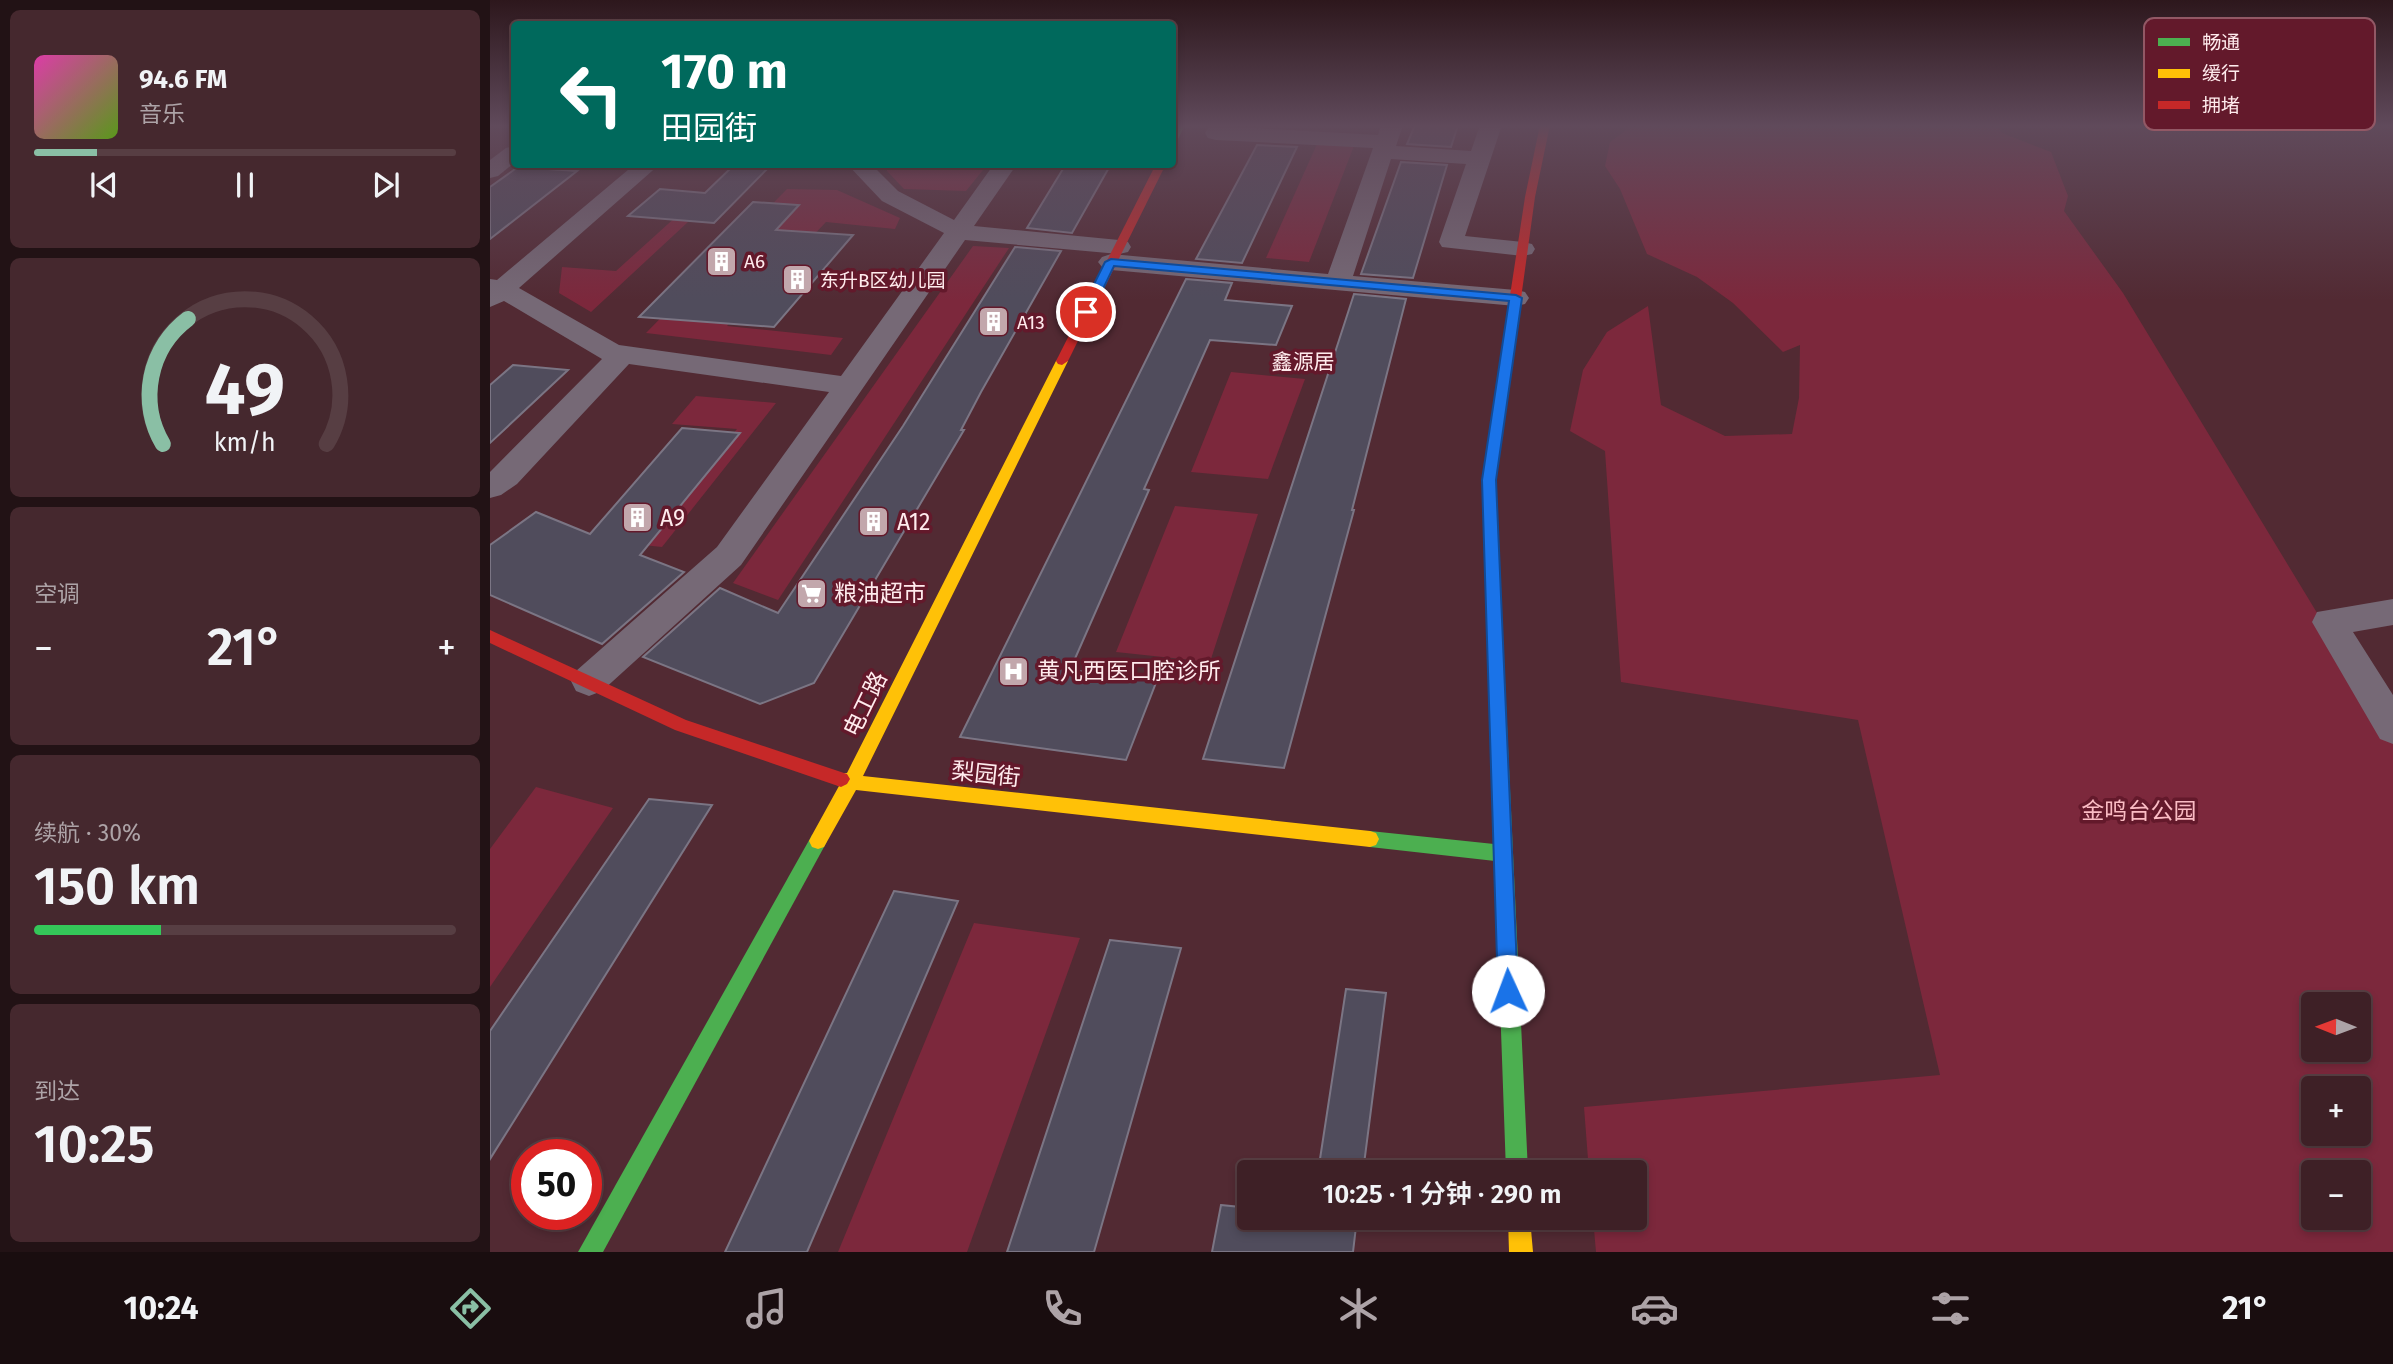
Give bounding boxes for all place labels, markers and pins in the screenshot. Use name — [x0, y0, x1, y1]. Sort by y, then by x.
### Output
building icon: A6 — [704, 244, 738, 278]
place label: A6 — [744, 250, 765, 273]
building icon: 东升B区幼儿园 — [780, 263, 814, 297]
place label: 东升B区幼儿园 — [820, 269, 946, 292]
pin — [1056, 282, 1116, 342]
building icon: A13 — [977, 305, 1011, 339]
place label: A13 — [1017, 311, 1045, 334]
building icon: A9 — [620, 501, 654, 535]
place label: A9 — [660, 504, 685, 532]
building icon: A12 — [857, 505, 891, 539]
place label: A12 — [897, 508, 930, 536]
supermarket icon: 粮油超市 — [794, 576, 828, 610]
place label: 粮油超市 — [834, 579, 926, 607]
hospital icon: 黄凡西医口腔诊所 — [997, 654, 1031, 688]
place label: 黄凡西医口腔诊所 — [1037, 657, 1221, 685]

